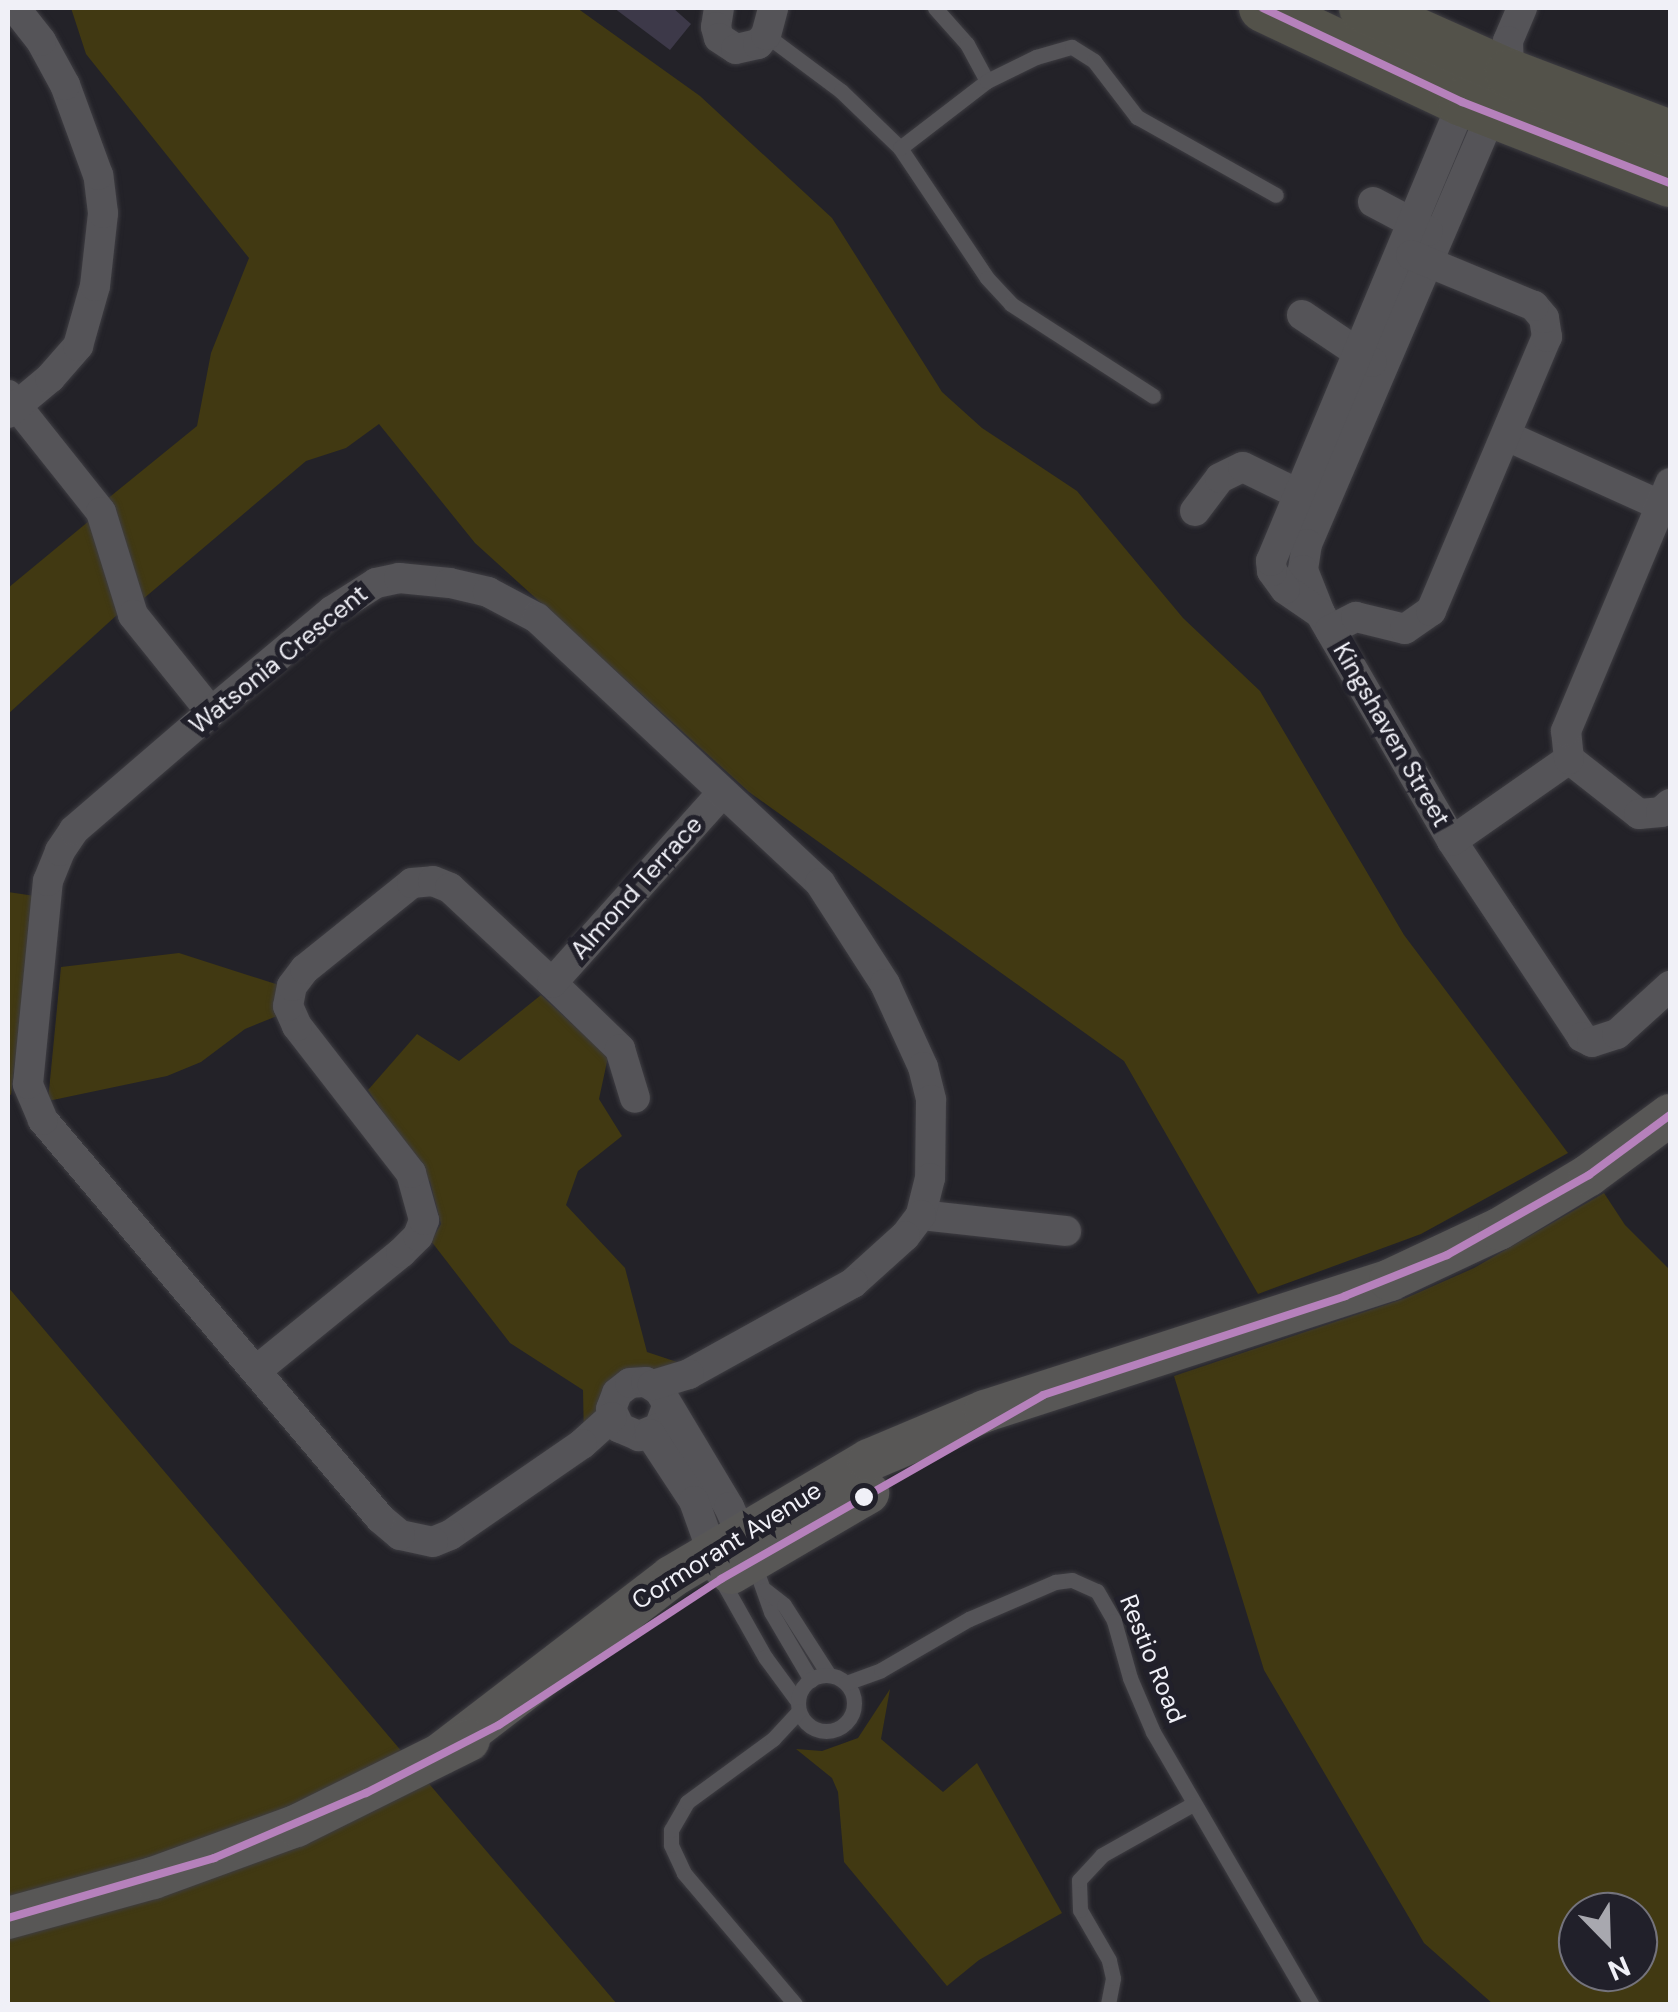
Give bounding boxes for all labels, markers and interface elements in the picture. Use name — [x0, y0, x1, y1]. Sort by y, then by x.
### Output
street label: Watsonia Crescent — [184, 579, 374, 741]
street label: Kingshaven Street — [1326, 638, 1456, 832]
street label: Almond Terrace — [565, 810, 709, 966]
street label: Cormorant Avenue — [627, 1476, 827, 1616]
unlabelled marker — [854, 1487, 874, 1507]
street label: Restio Road — [1113, 1590, 1191, 1728]
north arrow — [1558, 1892, 1658, 1992]
text: N — [1603, 1947, 1636, 1989]

